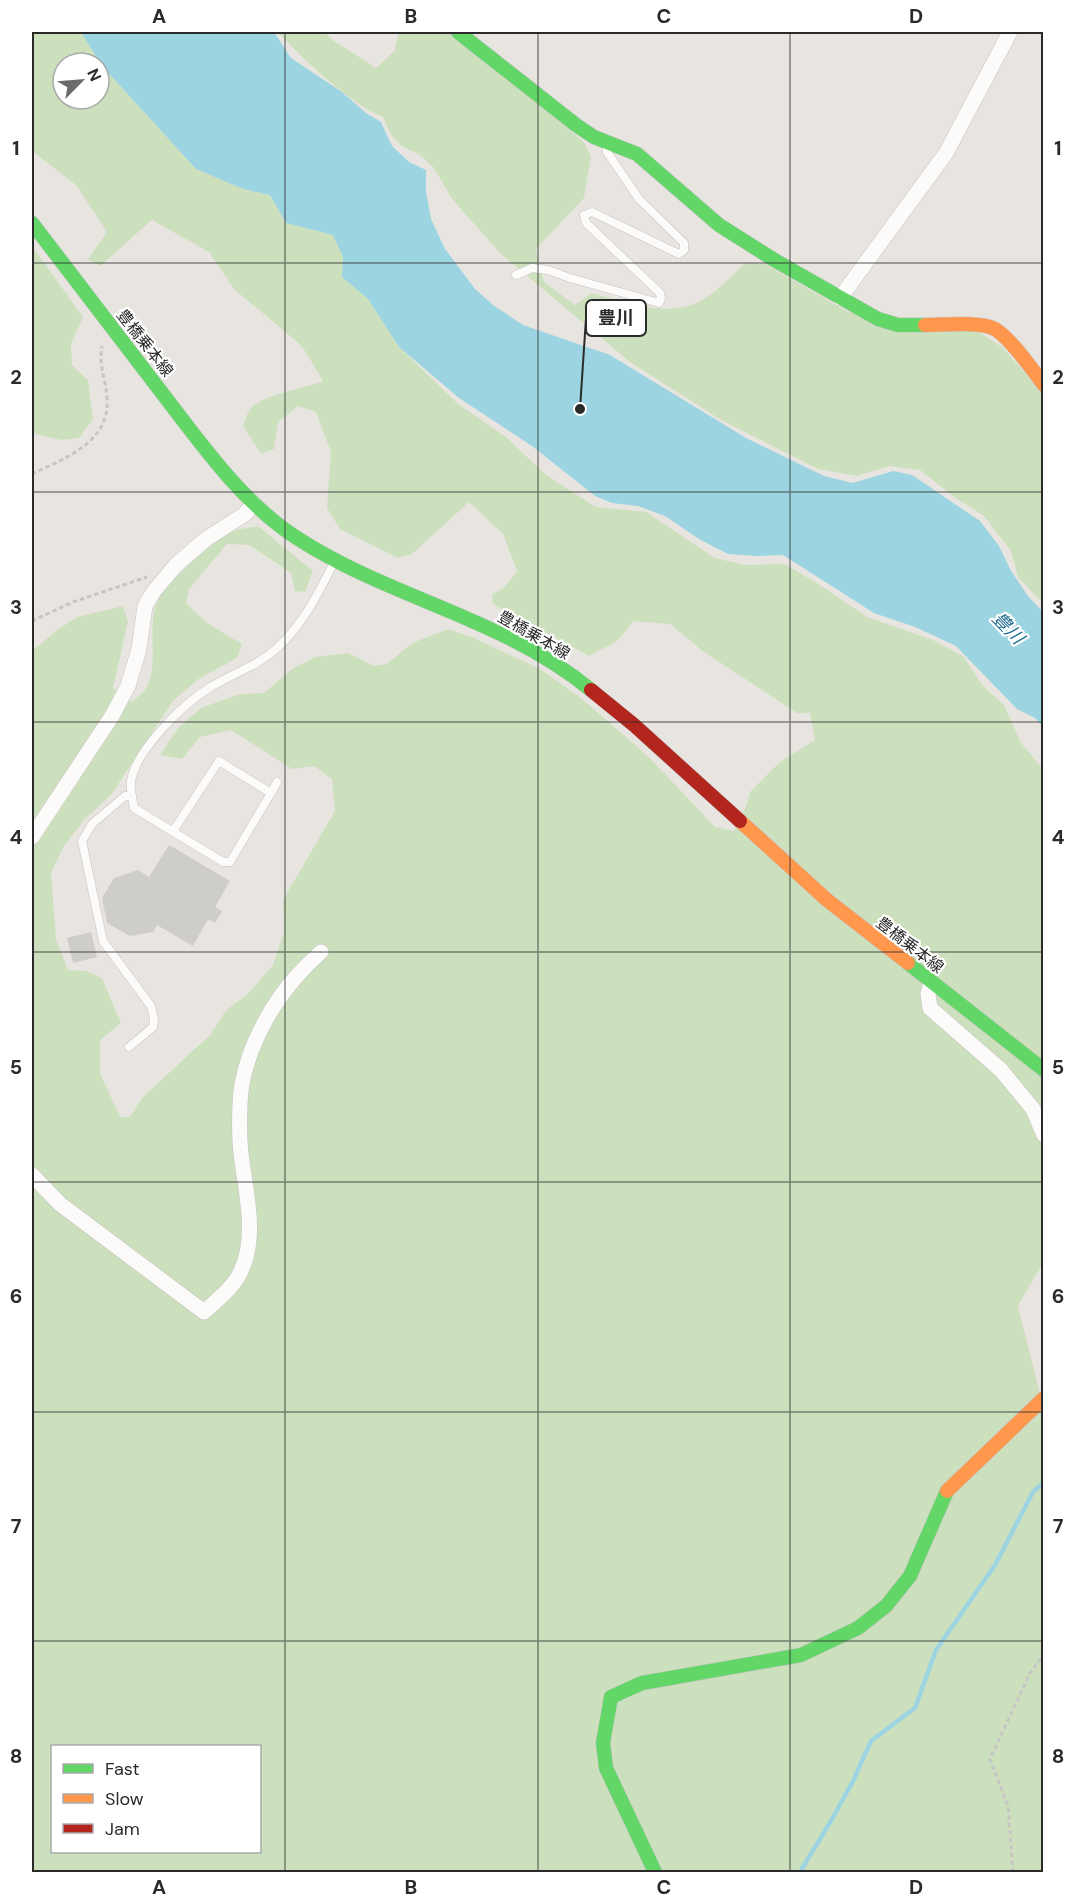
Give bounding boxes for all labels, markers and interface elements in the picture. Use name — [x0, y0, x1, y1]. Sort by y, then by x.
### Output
text: A — [152, 3, 166, 29]
text: B — [405, 3, 417, 29]
text: C — [657, 3, 671, 29]
text: D — [909, 3, 923, 29]
north arrow — [51, 51, 111, 111]
text: N — [82, 65, 106, 85]
text: 1 — [12, 135, 20, 161]
text: 1 — [1054, 135, 1062, 161]
callout: 豊川 — [586, 300, 646, 336]
street label: 豊橋乗本線 — [112, 305, 178, 381]
text: 豊川 — [598, 306, 634, 330]
text: 2 — [10, 364, 22, 390]
text: 2 — [1052, 364, 1064, 390]
text: 3 — [10, 594, 22, 620]
text: 3 — [1052, 594, 1064, 620]
street label: 豊橋乗本線 — [494, 606, 574, 664]
water label: 豊川 — [987, 607, 1031, 651]
text: 4 — [10, 824, 23, 850]
text: 4 — [1052, 824, 1065, 850]
street label: 豊橋乗本線 — [872, 912, 948, 978]
text: 5 — [10, 1054, 22, 1080]
text: 5 — [1052, 1054, 1064, 1080]
text: 6 — [10, 1283, 22, 1309]
text: 6 — [1052, 1283, 1064, 1309]
text: 7 — [11, 1513, 22, 1539]
text: 7 — [1053, 1513, 1064, 1539]
text: 8 — [10, 1743, 22, 1769]
text: 8 — [1052, 1743, 1064, 1769]
legend — [51, 1745, 261, 1853]
text: Fast — [105, 1757, 140, 1781]
text: Slow — [105, 1787, 144, 1811]
text: Jam — [105, 1817, 140, 1841]
text: A — [152, 1874, 166, 1900]
text: B — [405, 1874, 417, 1900]
text: C — [657, 1874, 671, 1900]
text: D — [909, 1874, 923, 1900]

